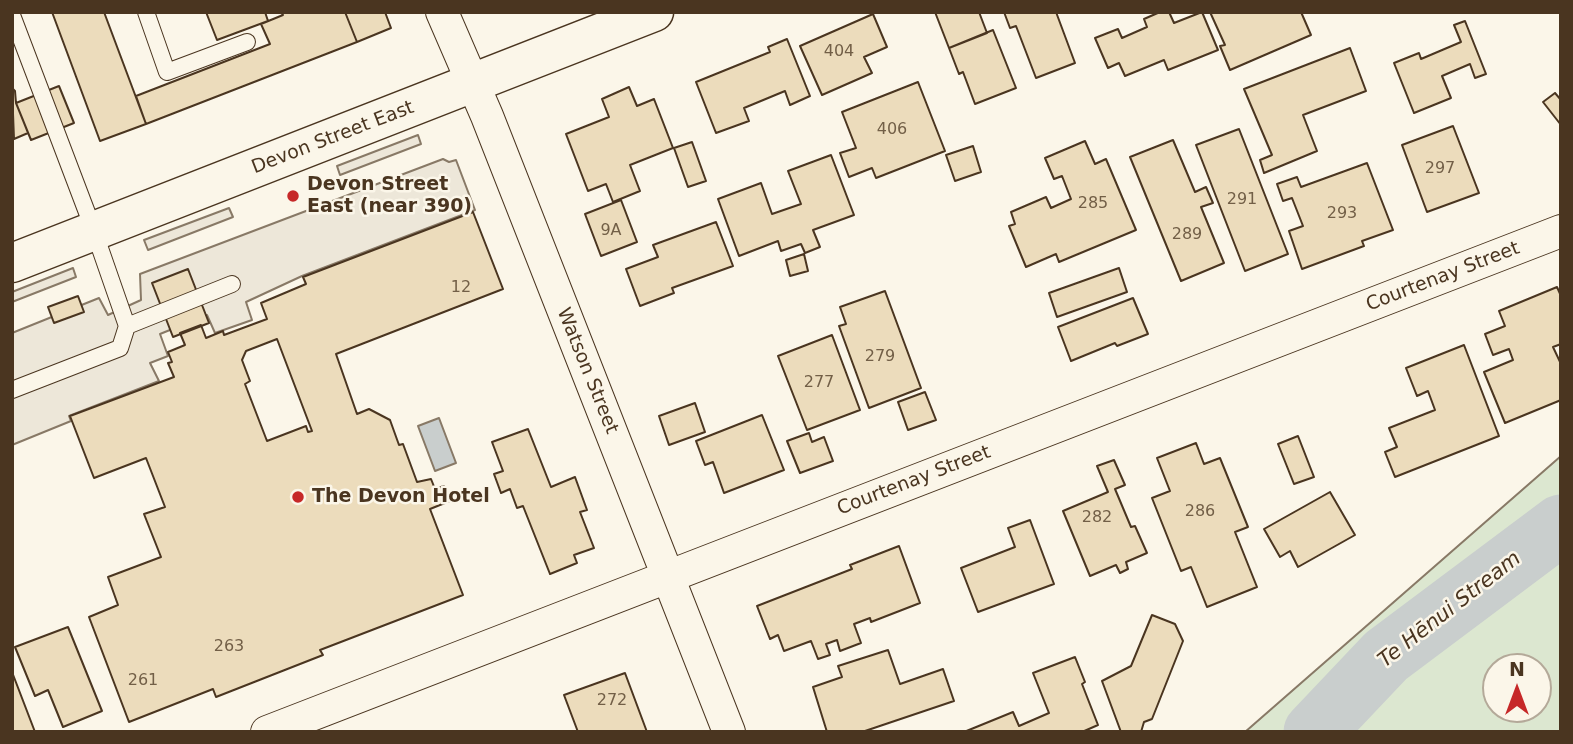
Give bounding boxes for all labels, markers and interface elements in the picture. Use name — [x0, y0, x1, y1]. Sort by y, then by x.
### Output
house number: 404 — [824, 42, 854, 62]
street label: Devon Street East — [249, 97, 417, 179]
house number: 406 — [877, 120, 907, 140]
house number: 297 — [1425, 159, 1455, 179]
place label: Devon Street East (near 390) — [307, 174, 472, 218]
marker: Devon Street East (near 390) — [285, 188, 301, 204]
house number: 291 — [1227, 190, 1257, 210]
house number: 285 — [1078, 194, 1108, 214]
house number: 293 — [1327, 204, 1357, 224]
house number: 9A — [600, 221, 622, 241]
house number: 289 — [1172, 225, 1202, 245]
street label: Courtenay Street — [1363, 237, 1523, 317]
house number: 12 — [451, 278, 471, 298]
street label: Watson Street — [551, 305, 623, 437]
house number: 279 — [865, 347, 895, 367]
house number: 277 — [804, 373, 834, 393]
street label: Courtenay Street — [834, 441, 994, 521]
place label: The Devon Hotel — [312, 486, 490, 508]
marker: The Devon Hotel — [290, 489, 306, 505]
house number: 286 — [1185, 502, 1215, 522]
house number: 282 — [1082, 508, 1112, 528]
water label: Te Hēnui Stream — [1374, 546, 1526, 674]
house number: 263 — [214, 637, 244, 657]
north arrow — [1482, 653, 1552, 723]
text: N — [1509, 658, 1525, 680]
house number: 261 — [128, 671, 158, 691]
house number: 272 — [597, 691, 627, 711]

